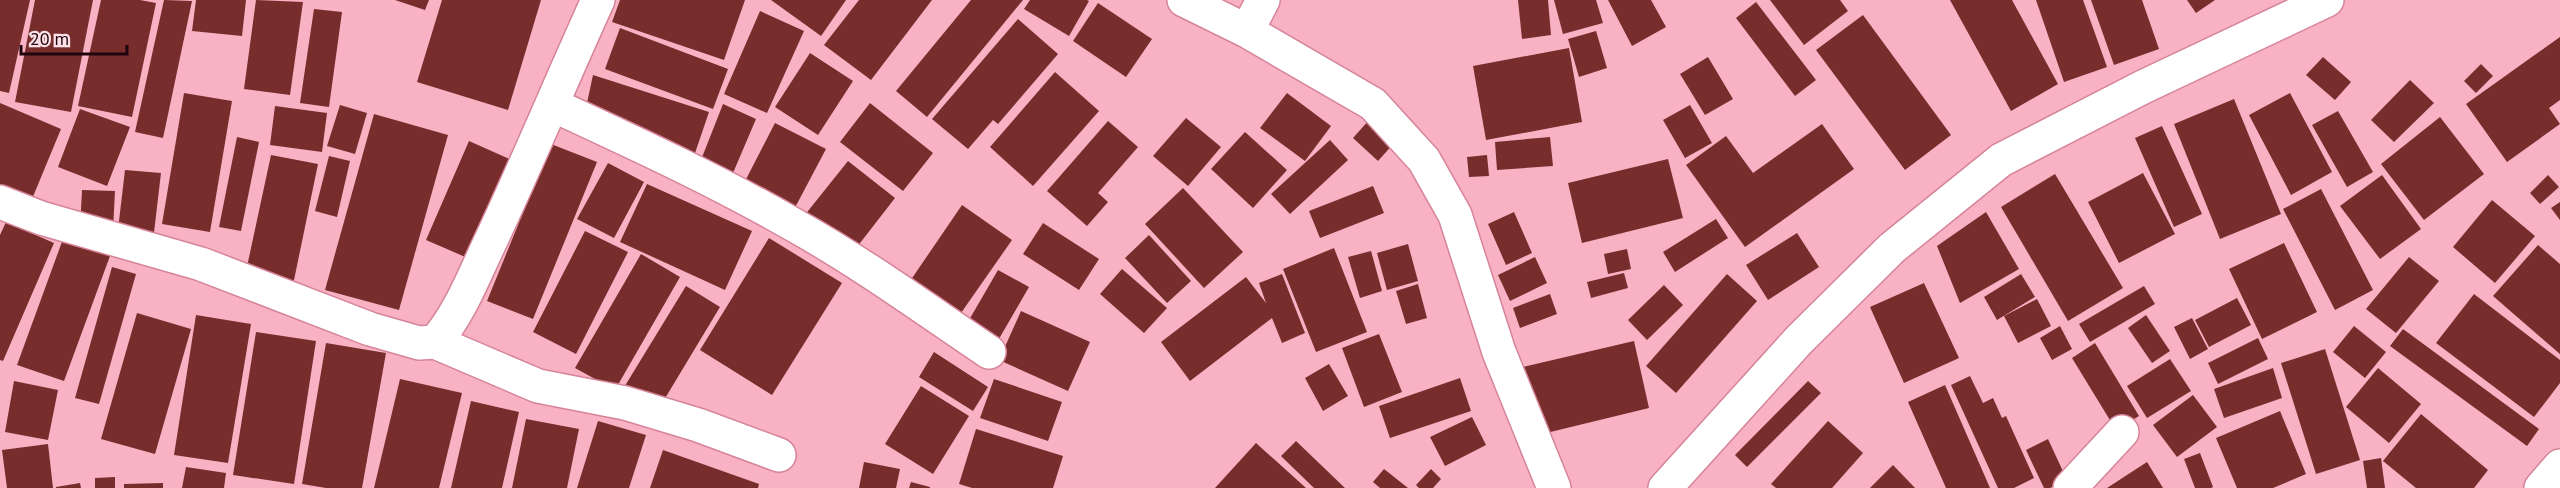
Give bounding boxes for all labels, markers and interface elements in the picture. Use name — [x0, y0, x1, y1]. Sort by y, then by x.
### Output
scale bar — [21, 18, 128, 56]
text: 20 m — [30, 27, 69, 50]

